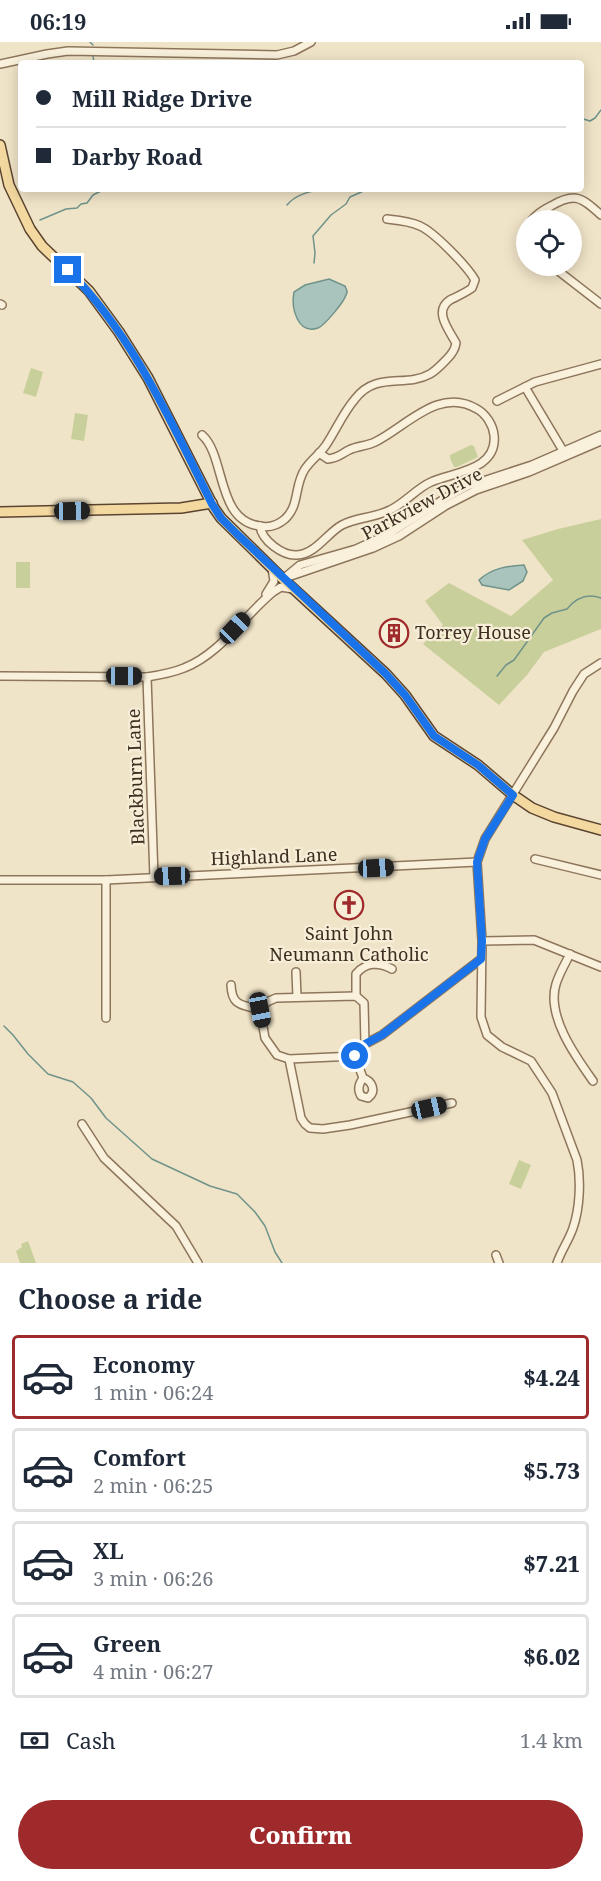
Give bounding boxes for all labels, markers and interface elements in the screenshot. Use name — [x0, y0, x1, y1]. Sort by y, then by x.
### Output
text: 06:19 — [30, 6, 86, 36]
text: Mill Ridge Drive — [72, 83, 252, 113]
text: Darby Road — [72, 141, 203, 171]
map controls — [516, 210, 582, 276]
button: locate — [516, 210, 582, 276]
route end — [54, 256, 81, 283]
street label: Parkview Drive — [357, 461, 486, 545]
car — [54, 502, 90, 520]
car — [216, 609, 254, 647]
building icon: Torrey House — [378, 617, 410, 649]
place label: Torrey House — [415, 620, 531, 644]
car — [106, 667, 142, 685]
street label: Blackburn Lane — [121, 708, 149, 846]
street label: Highland Lane — [210, 842, 338, 870]
car — [358, 858, 394, 878]
car — [154, 866, 190, 886]
church icon: Saint John Neumann Catholic — [333, 889, 365, 921]
place label: Saint John Neumann Catholic — [269, 921, 429, 966]
car — [248, 991, 272, 1029]
route start — [341, 1042, 368, 1069]
car — [409, 1095, 449, 1121]
text: Choose a ride — [18, 1280, 203, 1317]
text: Economy — [93, 1349, 195, 1379]
icon: car — [21, 1350, 75, 1404]
text: $4.24 — [523, 1362, 580, 1392]
text: 1 min · 06:24 — [93, 1379, 213, 1406]
text: Comfort — [93, 1442, 186, 1472]
icon: car — [21, 1443, 75, 1497]
text: $5.73 — [523, 1455, 580, 1485]
text: 2 min · 06:25 — [93, 1472, 213, 1499]
text: XL — [93, 1535, 124, 1565]
icon: car — [21, 1536, 75, 1590]
text: $7.21 — [523, 1548, 580, 1578]
text: 3 min · 06:26 — [93, 1565, 213, 1592]
text: Green — [93, 1628, 161, 1658]
icon: car — [21, 1629, 75, 1683]
text: $6.02 — [523, 1641, 580, 1671]
text: 4 min · 06:27 — [93, 1658, 213, 1685]
icon: cash — [18, 1724, 51, 1757]
text: Cash — [66, 1725, 116, 1755]
text: 1.4 km — [520, 1727, 583, 1754]
button: Confirm — [18, 1800, 583, 1869]

